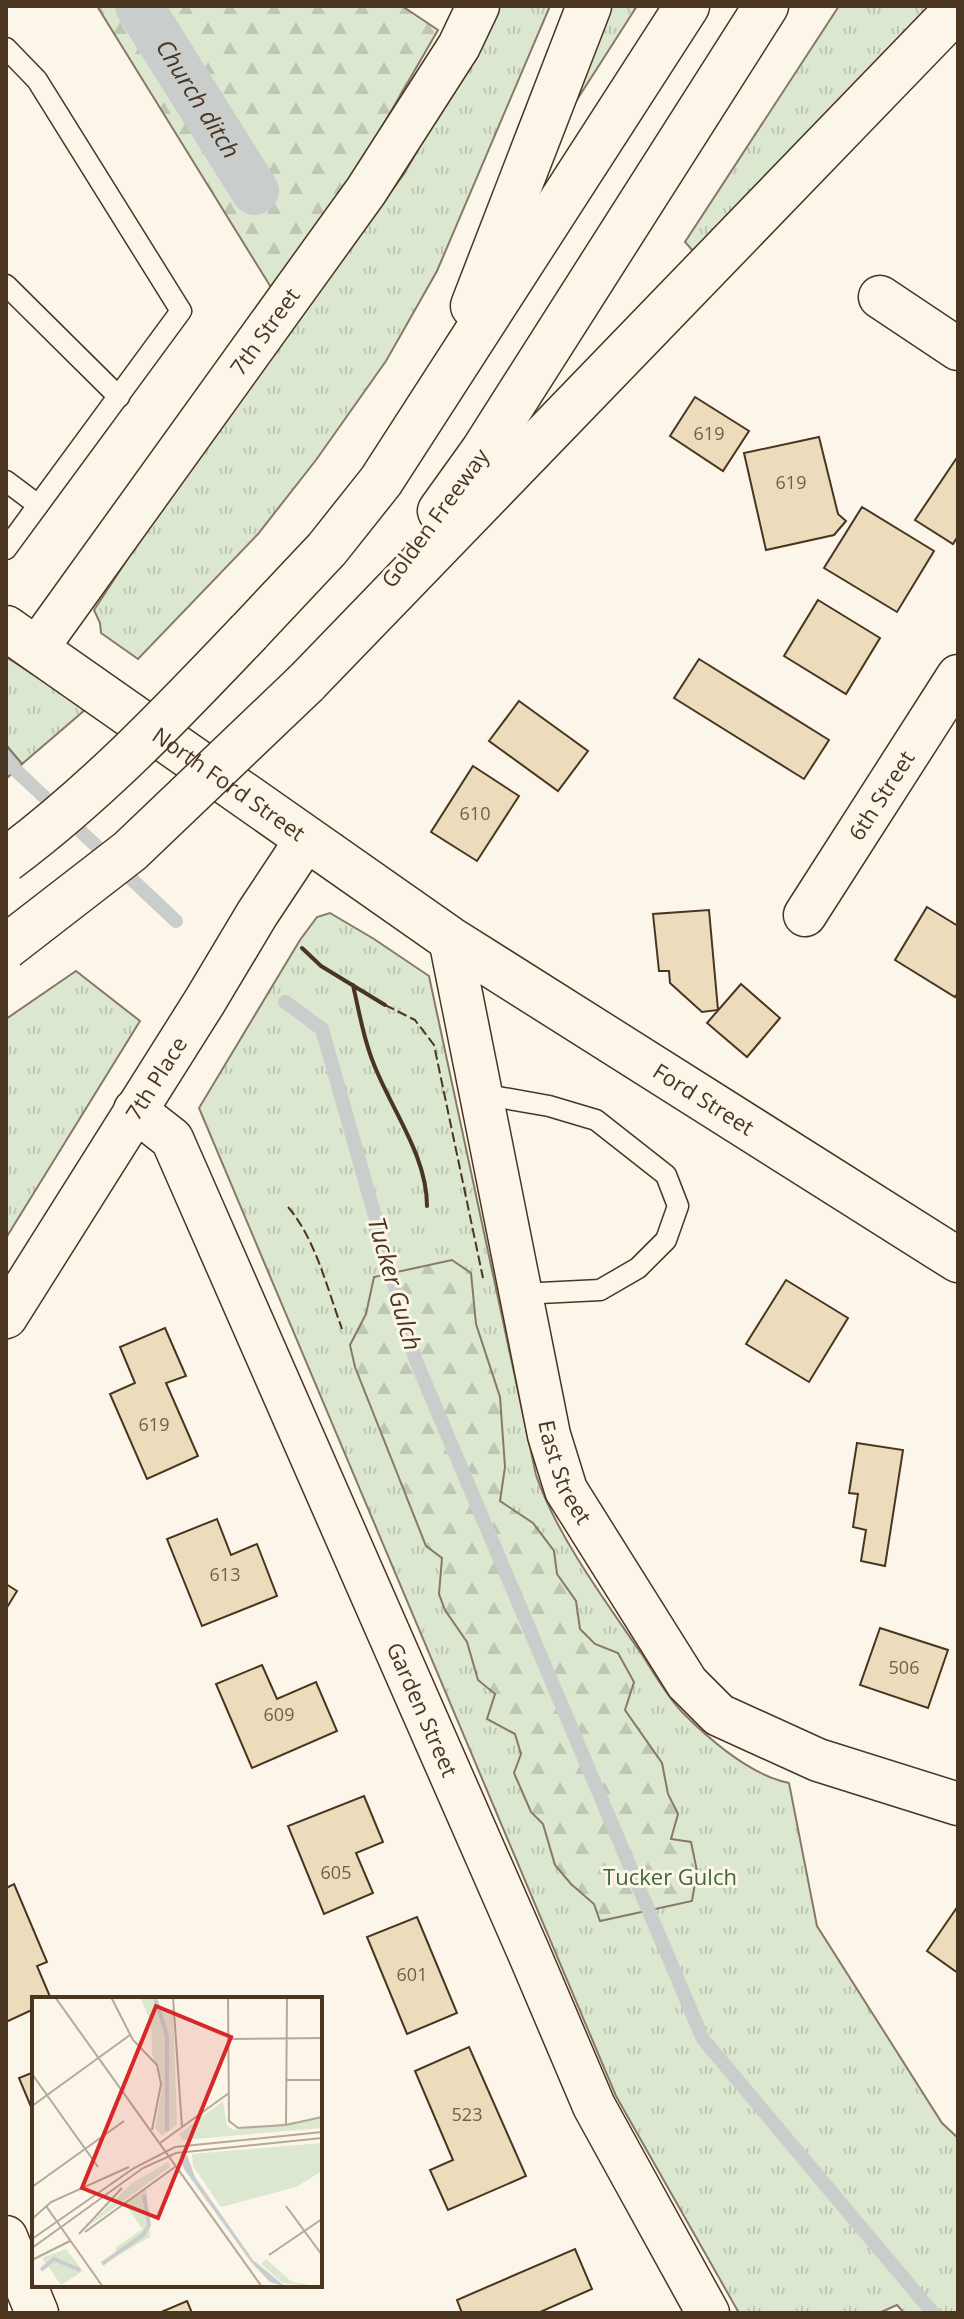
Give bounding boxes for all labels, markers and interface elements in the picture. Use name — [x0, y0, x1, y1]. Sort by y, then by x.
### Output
water label: Church ditch — [149, 33, 248, 164]
street label: 7th Street — [222, 281, 306, 381]
house number: 619 — [694, 421, 724, 445]
street label: Golden Freeway — [374, 441, 495, 593]
house number: 619 — [776, 470, 806, 494]
street label: North Ford Street — [147, 719, 312, 847]
street label: 6th Street — [841, 744, 921, 846]
house number: 610 — [460, 801, 490, 825]
street label: 7th Place — [118, 1030, 193, 1125]
street label: Ford Street — [648, 1055, 761, 1142]
water label: Tucker Gulch — [361, 1213, 430, 1354]
house number: 619 — [139, 1412, 169, 1436]
street label: East Street — [532, 1417, 600, 1529]
house number: 613 — [210, 1562, 240, 1586]
street label: Garden Street — [381, 1637, 466, 1781]
house number: 506 — [889, 1655, 919, 1679]
house number: 609 — [264, 1702, 294, 1726]
house number: 605 — [321, 1860, 351, 1884]
park label: Tucker Gulch — [603, 1861, 737, 1891]
house number: 601 — [397, 1962, 427, 1986]
inset map — [32, 1997, 322, 2287]
house number: 523 — [452, 2102, 482, 2126]

